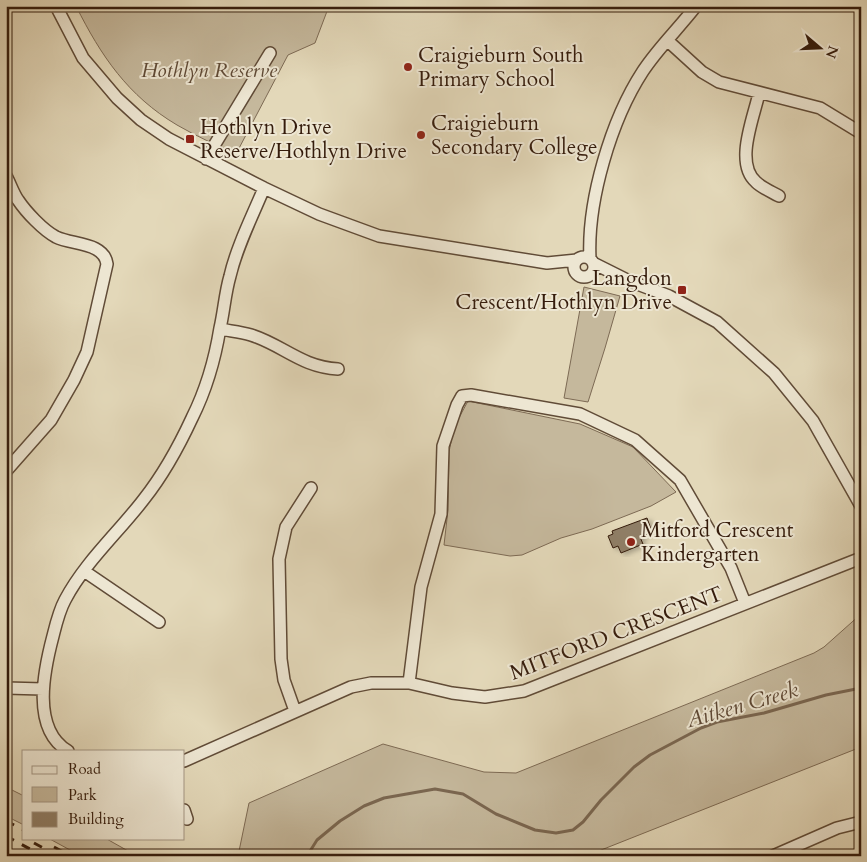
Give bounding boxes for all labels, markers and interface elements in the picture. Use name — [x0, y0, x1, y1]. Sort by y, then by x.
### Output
north arrow — [794, 22, 844, 72]
place label: Craigieburn South Primary School — [418, 41, 584, 94]
text: N — [821, 43, 843, 61]
park label: Hothlyn Reserve — [141, 56, 278, 85]
marker: Craigieburn South Primary School — [402, 61, 414, 73]
place label: Craigieburn Secondary College — [431, 109, 598, 162]
place label: Hothlyn Drive Reserve/Hothlyn Drive — [200, 113, 407, 166]
marker: Craigieburn Secondary College — [415, 129, 427, 141]
marker: Hothlyn Drive Reserve/Hothlyn Drive — [184, 133, 196, 145]
place label: Langdon Crescent/Hothlyn Drive — [455, 264, 672, 317]
marker: Langdon Crescent/Hothlyn Drive — [676, 284, 688, 296]
place label: Mitford Crescent Kindergarten — [641, 516, 794, 569]
marker: Mitford Crescent Kindergarten — [625, 536, 637, 548]
street label: MITFORD CRESCENT — [505, 579, 727, 688]
water label: Aitken Creek — [682, 675, 802, 736]
legend — [22, 750, 185, 840]
text: Road — [68, 759, 101, 779]
text: Park — [68, 785, 97, 805]
text: Building — [68, 809, 124, 829]

